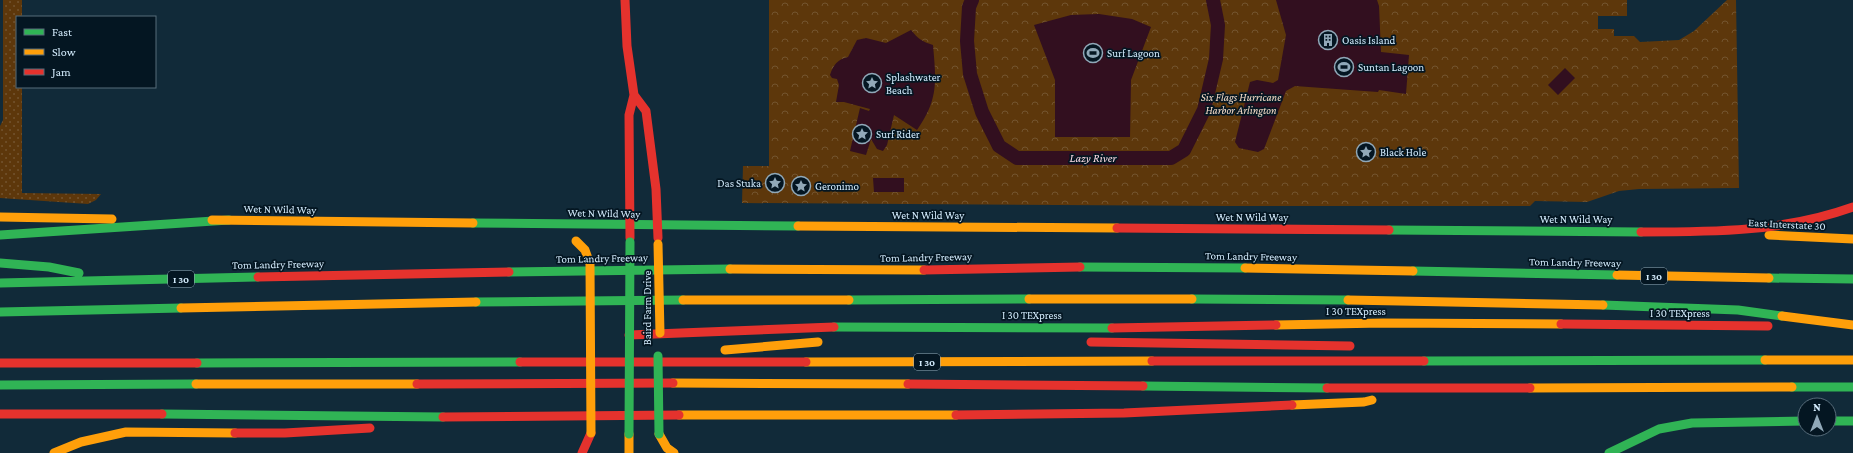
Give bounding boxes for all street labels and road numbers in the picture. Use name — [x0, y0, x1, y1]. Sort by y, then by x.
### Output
street label: Wet N Wild Way — [244, 202, 317, 217]
street label: Wet N Wild Way — [568, 206, 641, 221]
street label: Wet N Wild Way — [892, 209, 965, 222]
street label: Wet N Wild Way — [1216, 211, 1289, 224]
street label: Wet N Wild Way — [1540, 213, 1613, 226]
street label: East Interstate 30 — [1748, 216, 1826, 232]
street label: Tom Landry Freeway — [1205, 249, 1298, 264]
street label: Tom Landry Freeway — [880, 250, 973, 265]
street label: Tom Landry Freeway — [556, 251, 649, 266]
street label: Tom Landry Freeway — [1529, 255, 1622, 270]
street label: Tom Landry Freeway — [232, 257, 325, 272]
road number: I 30 — [1641, 268, 1667, 284]
road number: I 30 — [168, 271, 194, 287]
street label: Baird Farm Drive — [641, 271, 653, 345]
street label: I 30 TEXpress — [1326, 305, 1386, 318]
street label: I 30 TEXpress — [1650, 307, 1710, 320]
street label: I 30 TEXpress — [1002, 309, 1062, 322]
road number: I 30 — [914, 354, 940, 370]

